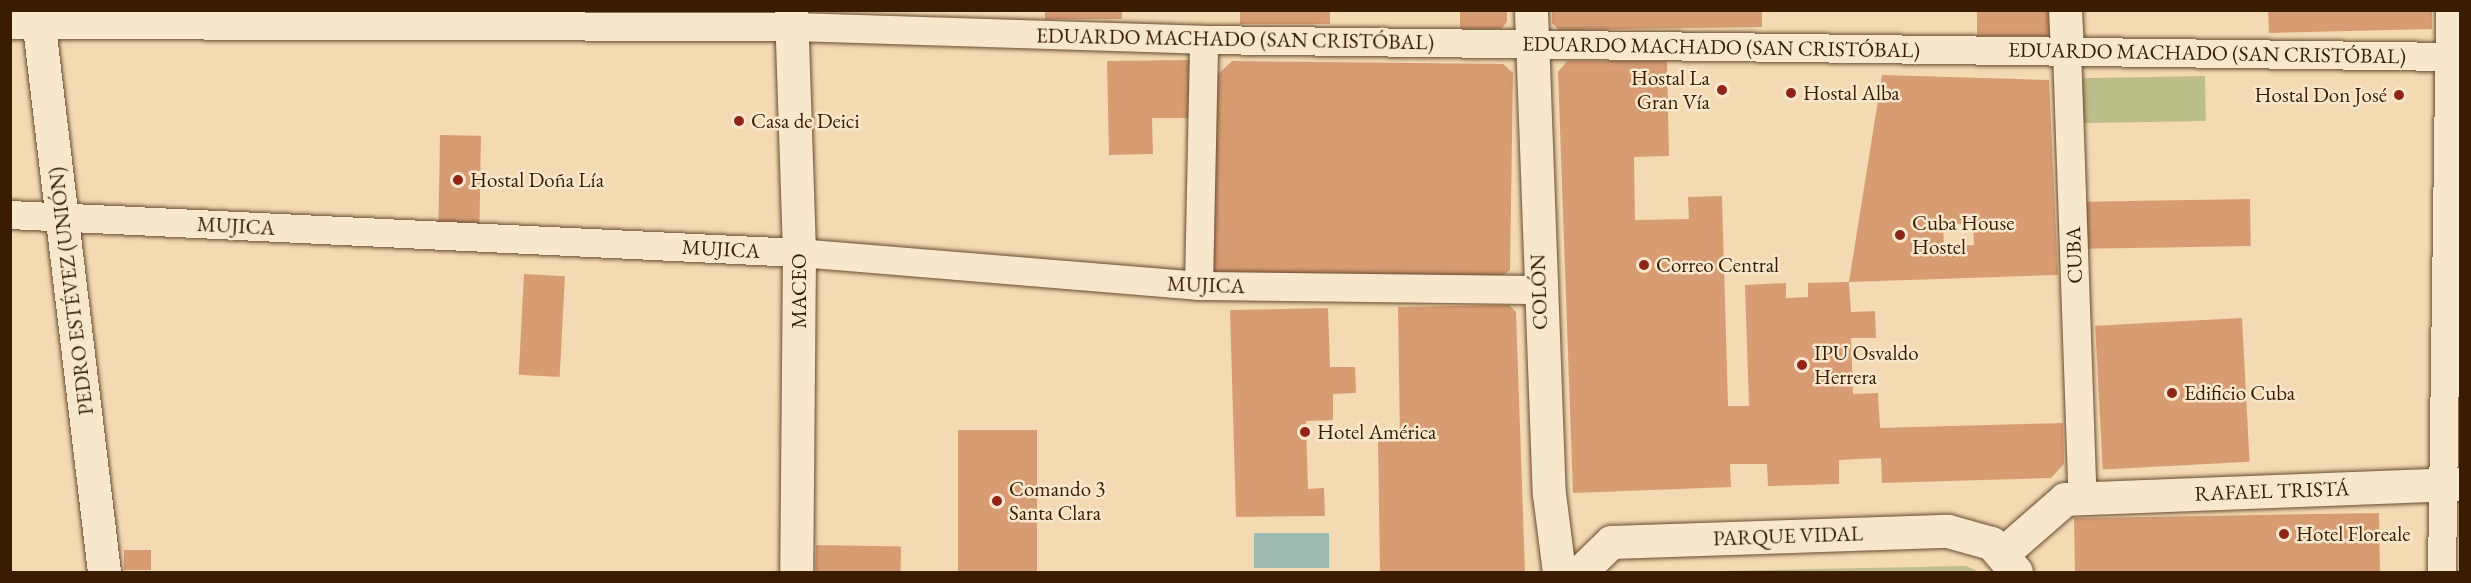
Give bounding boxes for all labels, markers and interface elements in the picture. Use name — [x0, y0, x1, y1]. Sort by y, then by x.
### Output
street label: EDUARDO MACHADO (SAN CRISTÓBAL) — [1036, 23, 1434, 55]
street label: EDUARDO MACHADO (SAN CRISTÓBAL) — [1522, 31, 1920, 63]
street label: EDUARDO MACHADO (SAN CRISTÓBAL) — [2008, 37, 2406, 69]
place label: Hostal La Gran Vía — [1631, 65, 1710, 115]
place label: Hostal Alba — [1803, 80, 1900, 106]
place label: Hostal Don José — [2255, 82, 2387, 108]
marker: Hostal La Gran Vía — [1715, 83, 1729, 97]
marker: Hostal Alba — [1784, 86, 1798, 100]
marker: Hostal Don José — [2392, 88, 2406, 102]
place label: Casa de Deici — [751, 108, 860, 134]
marker: Casa de Deici — [732, 114, 746, 128]
street label: PEDRO ESTÉVEZ (UNIÓN) — [43, 165, 99, 417]
place label: Hostal Doña Lía — [470, 167, 604, 193]
marker: Hostal Doña Lía — [451, 173, 465, 187]
place label: Cuba House Hostel — [1912, 210, 2014, 260]
street label: MUJICA — [196, 211, 276, 241]
street label: CUBA — [2060, 226, 2088, 284]
marker: Cuba House Hostel — [1893, 228, 1907, 242]
street label: MUJICA — [681, 234, 761, 264]
place label: Correo Central — [1656, 252, 1779, 278]
street label: MACEO — [786, 253, 812, 329]
street label: COLÓN — [1525, 254, 1553, 330]
marker: Correo Central — [1637, 258, 1651, 272]
street label: MUJICA — [1167, 271, 1245, 299]
place label: IPU Osvaldo Herrera — [1814, 340, 1919, 390]
marker: IPU Osvaldo Herrera — [1795, 358, 1809, 372]
place label: Edificio Cuba — [2184, 380, 2295, 406]
marker: Edificio Cuba — [2165, 386, 2179, 400]
place label: Hotel América — [1317, 419, 1436, 445]
marker: Hotel América — [1298, 425, 1312, 439]
place label: Comando 3 Santa Clara — [1009, 476, 1105, 526]
street label: RAFAEL TRISTÁ — [2194, 476, 2350, 506]
marker: Comando 3 Santa Clara — [990, 494, 1004, 508]
street label: PARQUE VIDAL — [1713, 521, 1863, 551]
place label: Hotel Floreale — [2296, 521, 2410, 547]
marker: Hotel Floreale — [2277, 527, 2291, 541]

